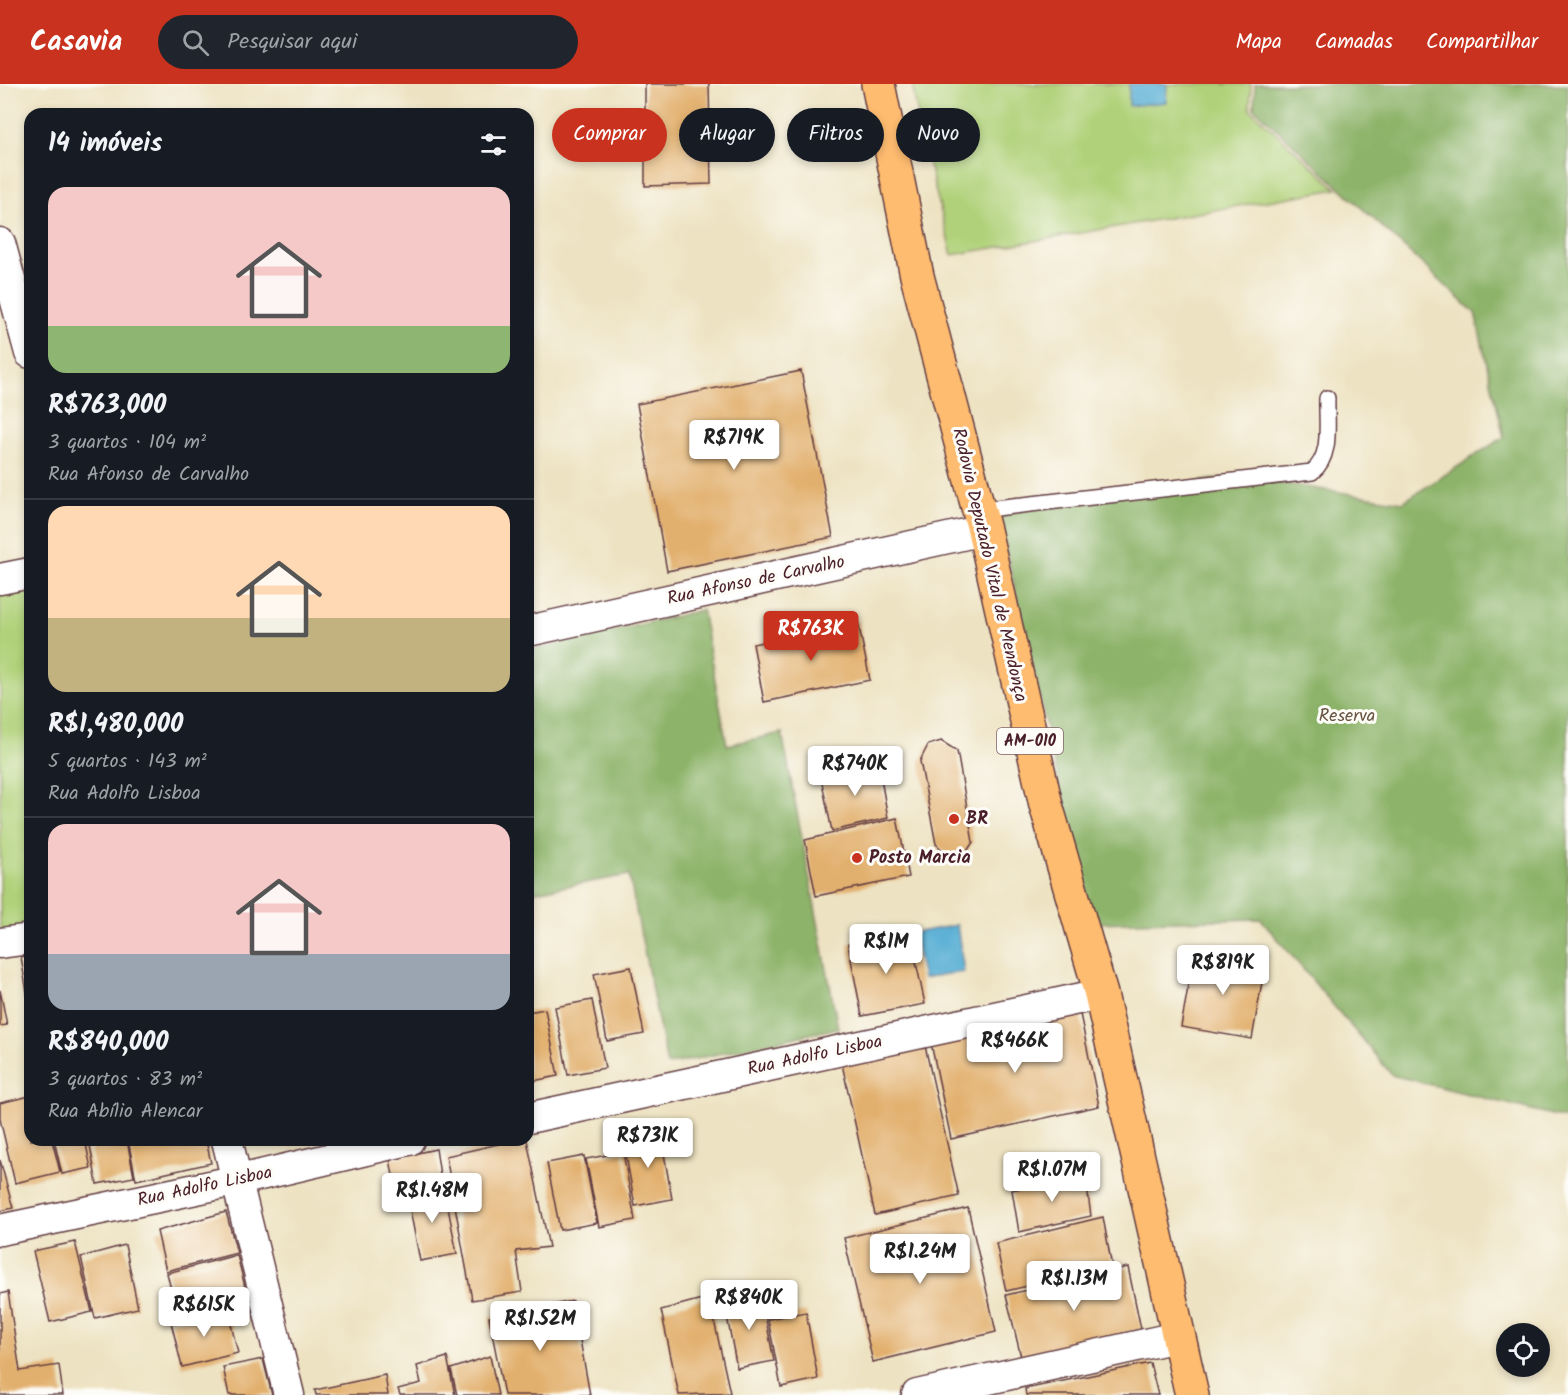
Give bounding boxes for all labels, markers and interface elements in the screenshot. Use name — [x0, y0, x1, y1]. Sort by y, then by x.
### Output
search box — [158, 15, 578, 69]
text: Casavia — [30, 20, 122, 65]
text: Pesquisar aqui — [227, 25, 357, 60]
icon: search — [179, 26, 212, 59]
text: Mapa — [1235, 26, 1282, 59]
text: Camadas — [1315, 26, 1393, 59]
text: Compartilhar — [1426, 26, 1538, 59]
chip: Comprar — [552, 108, 667, 162]
chip: Alugar — [679, 108, 775, 162]
chip: Filtros — [787, 108, 884, 162]
chip: Novo — [896, 108, 980, 162]
text: 14 imóveis — [48, 123, 162, 165]
icon: filters — [477, 128, 510, 161]
icon: home — [225, 226, 333, 334]
text: R$763,000 — [48, 385, 166, 427]
pin: R$719K — [685, 420, 783, 471]
text: R$719K — [703, 423, 765, 455]
street label: Rodovia Deputado Vital de Mendonça — [943, 425, 1035, 705]
text: 3 quartos · 104 m² — [48, 427, 206, 459]
text: Rua Afonso de Carvalho — [48, 459, 249, 491]
icon: home — [225, 545, 333, 653]
street label: Rua Afonso de Carvalho — [664, 548, 848, 614]
pin: R$763K — [762, 611, 860, 662]
text: R$763K — [777, 614, 845, 646]
park label: Reserva — [1319, 702, 1375, 731]
text: R$1,480,000 — [48, 704, 183, 746]
road number: AM-010 — [997, 728, 1063, 754]
text: 5 quartos · 143 m² — [48, 746, 207, 778]
pin: R$740K — [806, 746, 904, 797]
text: R$740K — [822, 749, 888, 781]
text: Rua Adolfo Lisboa — [48, 778, 201, 810]
place label: BR — [966, 805, 988, 834]
marker: BR — [947, 812, 961, 826]
place label: Posto Marcia — [869, 844, 971, 873]
marker: Posto Marcia — [850, 851, 864, 865]
icon: home — [225, 863, 333, 971]
pin: R$1M — [850, 924, 922, 975]
text: R$1M — [863, 927, 909, 959]
pin: R$819K — [1174, 945, 1272, 996]
text: R$819K — [1191, 948, 1255, 980]
text: R$840,000 — [48, 1022, 169, 1064]
pin: R$466K — [966, 1023, 1064, 1074]
text: R$466K — [981, 1026, 1049, 1058]
street label: Rua Adolfo Lisboa — [745, 1028, 885, 1084]
text: 3 quartos · 83 m² — [48, 1064, 202, 1096]
text: Rua Abílio Alencar — [48, 1096, 202, 1128]
pin: R$731K — [599, 1118, 697, 1169]
text: R$731K — [617, 1121, 679, 1153]
pin: R$1.07M — [997, 1152, 1107, 1203]
text: R$1.07M — [1017, 1155, 1087, 1187]
street label: Rua Adolfo Lisboa — [135, 1159, 275, 1215]
pin: R$1.48M — [377, 1173, 487, 1224]
text: R$1.48M — [396, 1176, 468, 1208]
pin: R$1.24M — [865, 1234, 975, 1285]
text: R$1.24M — [884, 1237, 956, 1269]
pin: R$1.13M — [1019, 1261, 1129, 1312]
text: R$1.13M — [1041, 1264, 1107, 1296]
pin: R$840K — [700, 1280, 798, 1331]
text: R$840K — [715, 1283, 783, 1315]
pin: R$615K — [155, 1287, 253, 1338]
text: R$615K — [173, 1290, 235, 1322]
pin: R$1.52M — [485, 1301, 595, 1352]
text: R$1.52M — [504, 1304, 576, 1336]
map controls — [1496, 1323, 1550, 1377]
button: locate — [1496, 1323, 1550, 1377]

